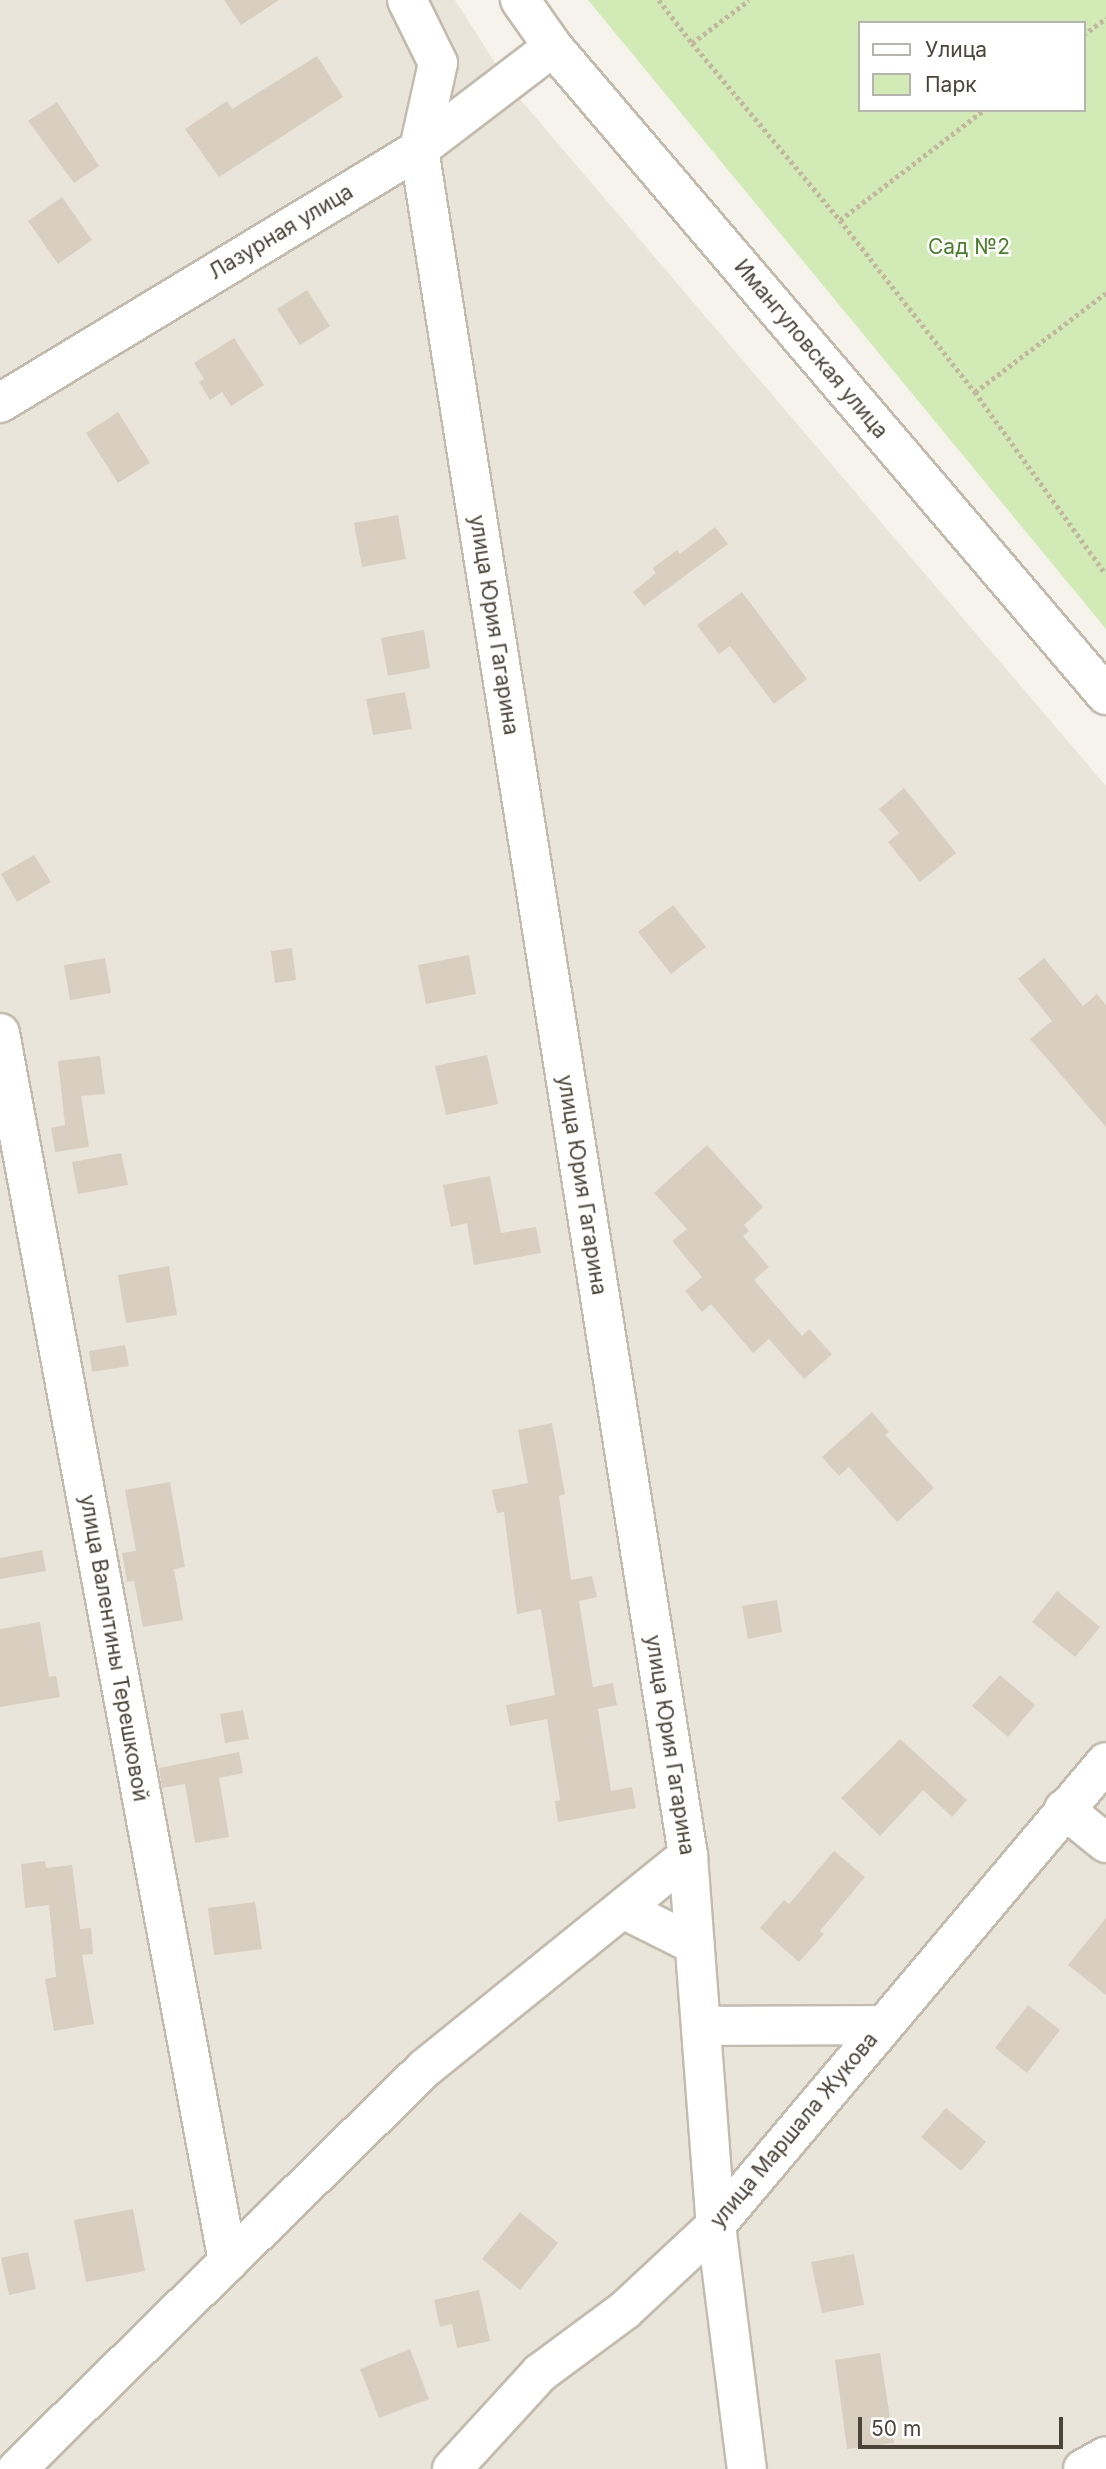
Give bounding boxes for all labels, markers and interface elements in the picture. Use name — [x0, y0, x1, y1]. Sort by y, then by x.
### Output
legend — [858, 21, 1085, 112]
text: Улица — [925, 37, 987, 62]
text: Парк — [925, 72, 977, 97]
street label: Лазурная улица — [204, 179, 358, 285]
park label: Сад №2 — [928, 234, 1010, 260]
street label: Имангуловская улица — [729, 255, 893, 443]
street label: улица Юрия Гагарина — [464, 513, 524, 737]
street label: улица Юрия Гагарина — [552, 1073, 612, 1297]
street label: улица Валентины Терешковой — [75, 1493, 153, 1803]
street label: улица Юрия Гагарина — [640, 1633, 700, 1857]
street label: улица Маршала Жукова — [705, 2027, 883, 2233]
scale bar — [861, 2402, 1066, 2446]
text: 50 m — [871, 2416, 921, 2441]

